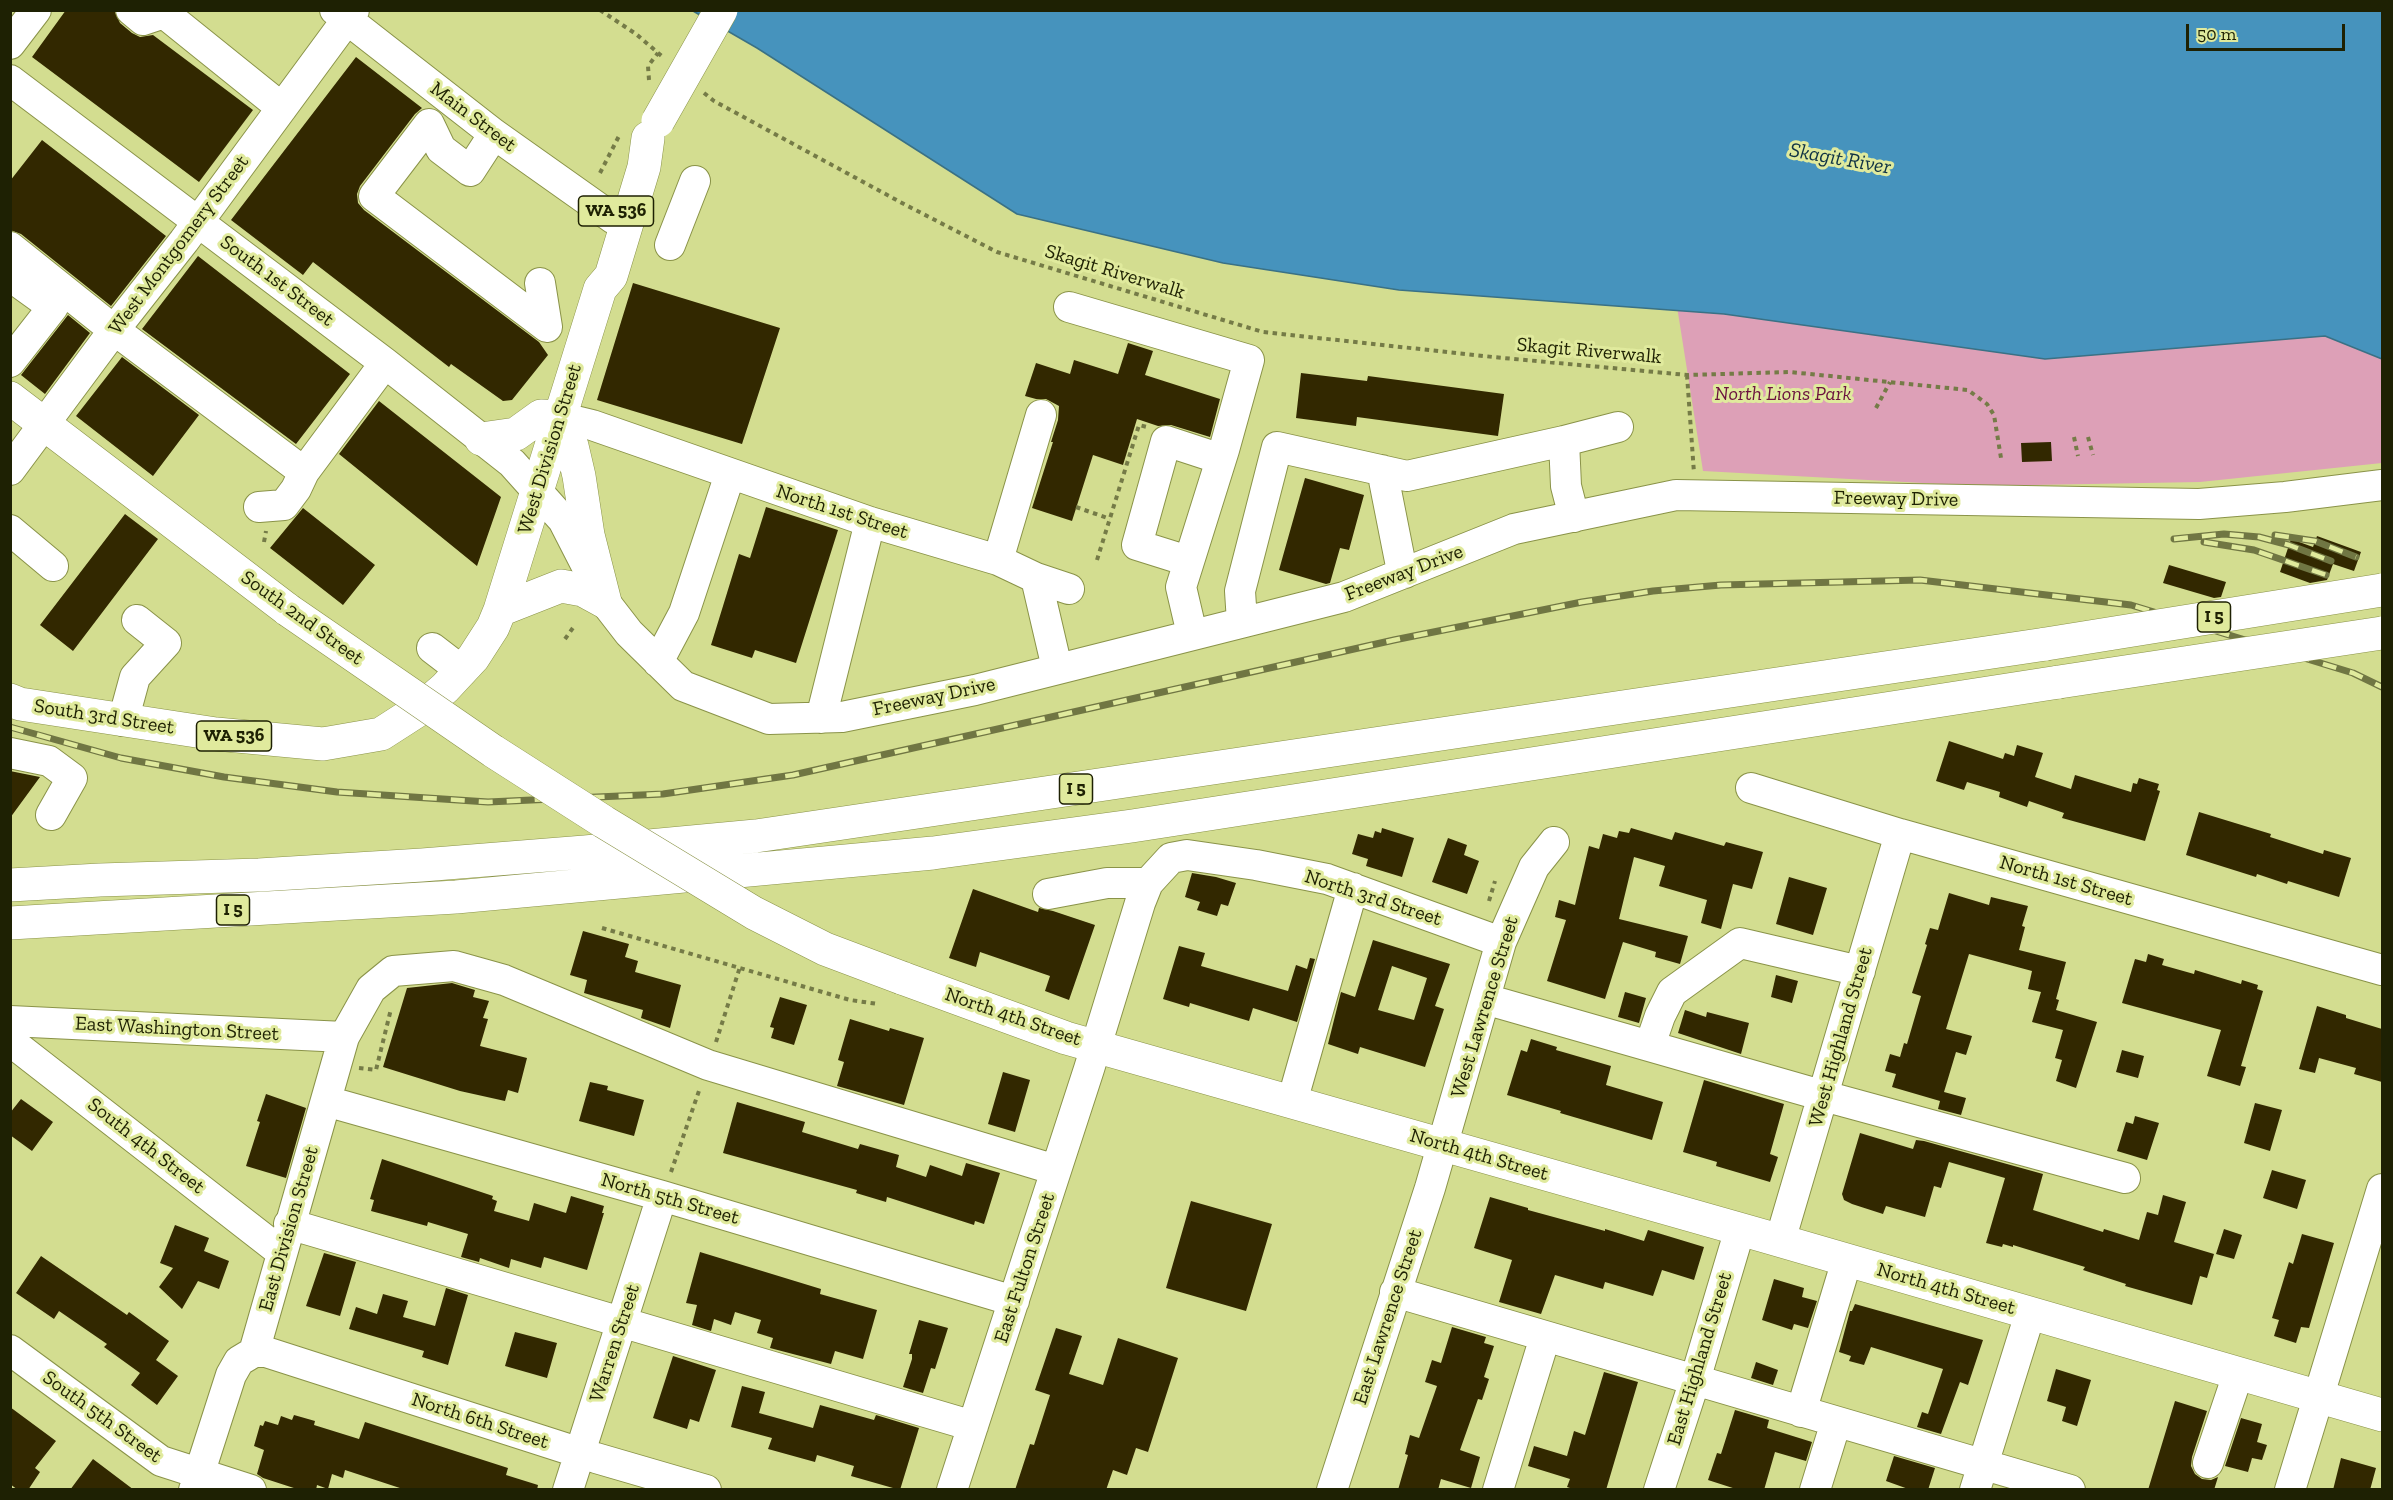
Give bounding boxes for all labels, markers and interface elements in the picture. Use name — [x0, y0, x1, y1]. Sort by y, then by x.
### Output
scale bar — [2189, 12, 2348, 50]
text: 50 m — [2197, 23, 2236, 45]
street label: Main Street — [425, 77, 521, 157]
water label: Skagit River — [1787, 138, 1893, 180]
street label: West Montgomery Street — [104, 151, 254, 339]
road number: WA 536 — [578, 196, 654, 226]
street label: South 1st Street — [215, 230, 339, 332]
street label: Skagit Riverwalk — [1042, 239, 1188, 305]
street label: Skagit Riverwalk — [1516, 333, 1662, 369]
street label: West Division Street — [513, 361, 587, 537]
park label: North Lions Park — [1715, 382, 1851, 406]
street label: North 1st Street — [773, 479, 911, 545]
street label: Freeway Drive — [1834, 486, 1958, 512]
street label: Freeway Drive — [1342, 539, 1466, 607]
street label: South 2nd Street — [236, 566, 368, 670]
road number: I 5 — [2198, 602, 2230, 632]
street label: Freeway Drive — [871, 672, 997, 722]
street label: South 3rd Street — [32, 694, 176, 740]
road number: WA 536 — [196, 721, 272, 751]
road number: I 5 — [1060, 774, 1092, 804]
street label: North 1st Street — [1997, 851, 2135, 911]
street label: North 3rd Street — [1302, 865, 1444, 931]
road number: I 5 — [216, 895, 250, 925]
street label: West Lawrence Street — [1446, 913, 1524, 1101]
street label: West Highland Street — [1804, 945, 1878, 1129]
street label: North 4th Street — [942, 982, 1084, 1052]
street label: East Washington Street — [75, 1012, 279, 1046]
street label: South 4th Street — [83, 1093, 209, 1199]
street label: North 4th Street — [1407, 1124, 1551, 1186]
street label: East Division Street — [254, 1144, 324, 1314]
street label: North 5th Street — [598, 1168, 742, 1230]
street label: East Fulton Street — [989, 1190, 1061, 1346]
street label: East Lawrence Street — [1348, 1226, 1428, 1408]
street label: North 4th Street — [1874, 1258, 2018, 1320]
street label: East Highland Street — [1662, 1270, 1738, 1448]
street label: Warren Street — [585, 1281, 645, 1405]
street label: South 5th Street — [38, 1366, 166, 1468]
street label: North 6th Street — [408, 1388, 552, 1454]

